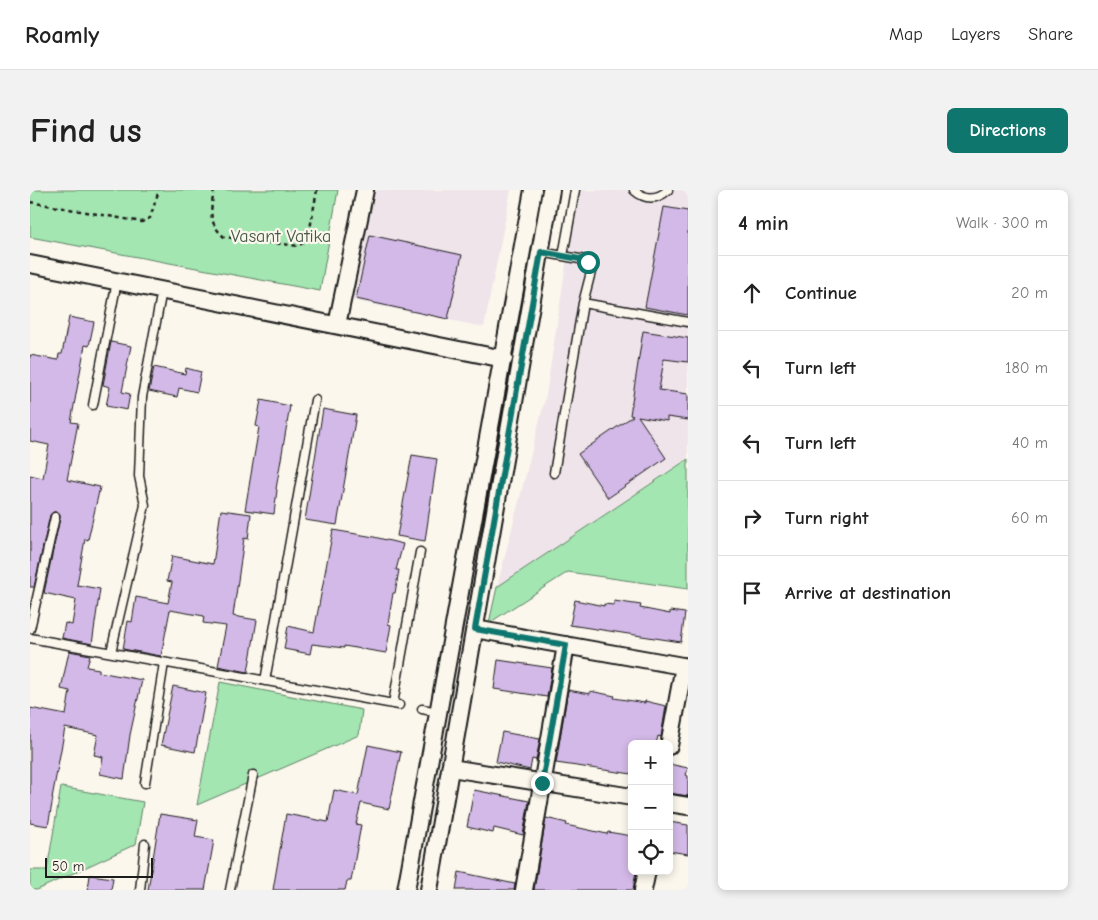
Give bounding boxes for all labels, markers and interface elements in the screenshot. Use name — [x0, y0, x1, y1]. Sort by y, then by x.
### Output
text: Roamly — [25, 21, 99, 49]
text: Map — [889, 24, 923, 45]
text: Layers — [951, 24, 1000, 45]
text: Share — [1028, 24, 1073, 45]
button: Directions — [947, 108, 1068, 153]
text: Find us — [30, 110, 142, 151]
text: 4 min — [738, 211, 789, 235]
text: Walk · 300 m — [956, 214, 1048, 232]
park label: Vasant Vatika — [231, 226, 331, 247]
route start — [577, 251, 600, 274]
icon: ahead — [738, 279, 766, 307]
text: Continue — [785, 282, 857, 304]
text: 20 m — [1011, 284, 1048, 302]
icon: left — [738, 354, 766, 382]
text: Turn left — [785, 357, 856, 379]
text: 180 m — [1005, 359, 1048, 377]
icon: left — [738, 429, 766, 457]
text: Turn left — [785, 432, 856, 454]
text: 40 m — [1012, 434, 1048, 452]
icon: right — [738, 504, 766, 532]
text: Turn right — [785, 507, 869, 529]
text: 60 m — [1011, 509, 1048, 527]
icon: arrive — [738, 579, 766, 607]
text: Arrive at destination — [785, 582, 951, 604]
map controls — [628, 740, 673, 875]
button: + — [628, 740, 673, 785]
route end — [531, 772, 554, 795]
button: − — [628, 785, 673, 830]
button: locate — [628, 830, 673, 875]
scale bar — [45, 855, 152, 878]
text: 50 m — [52, 858, 84, 875]

